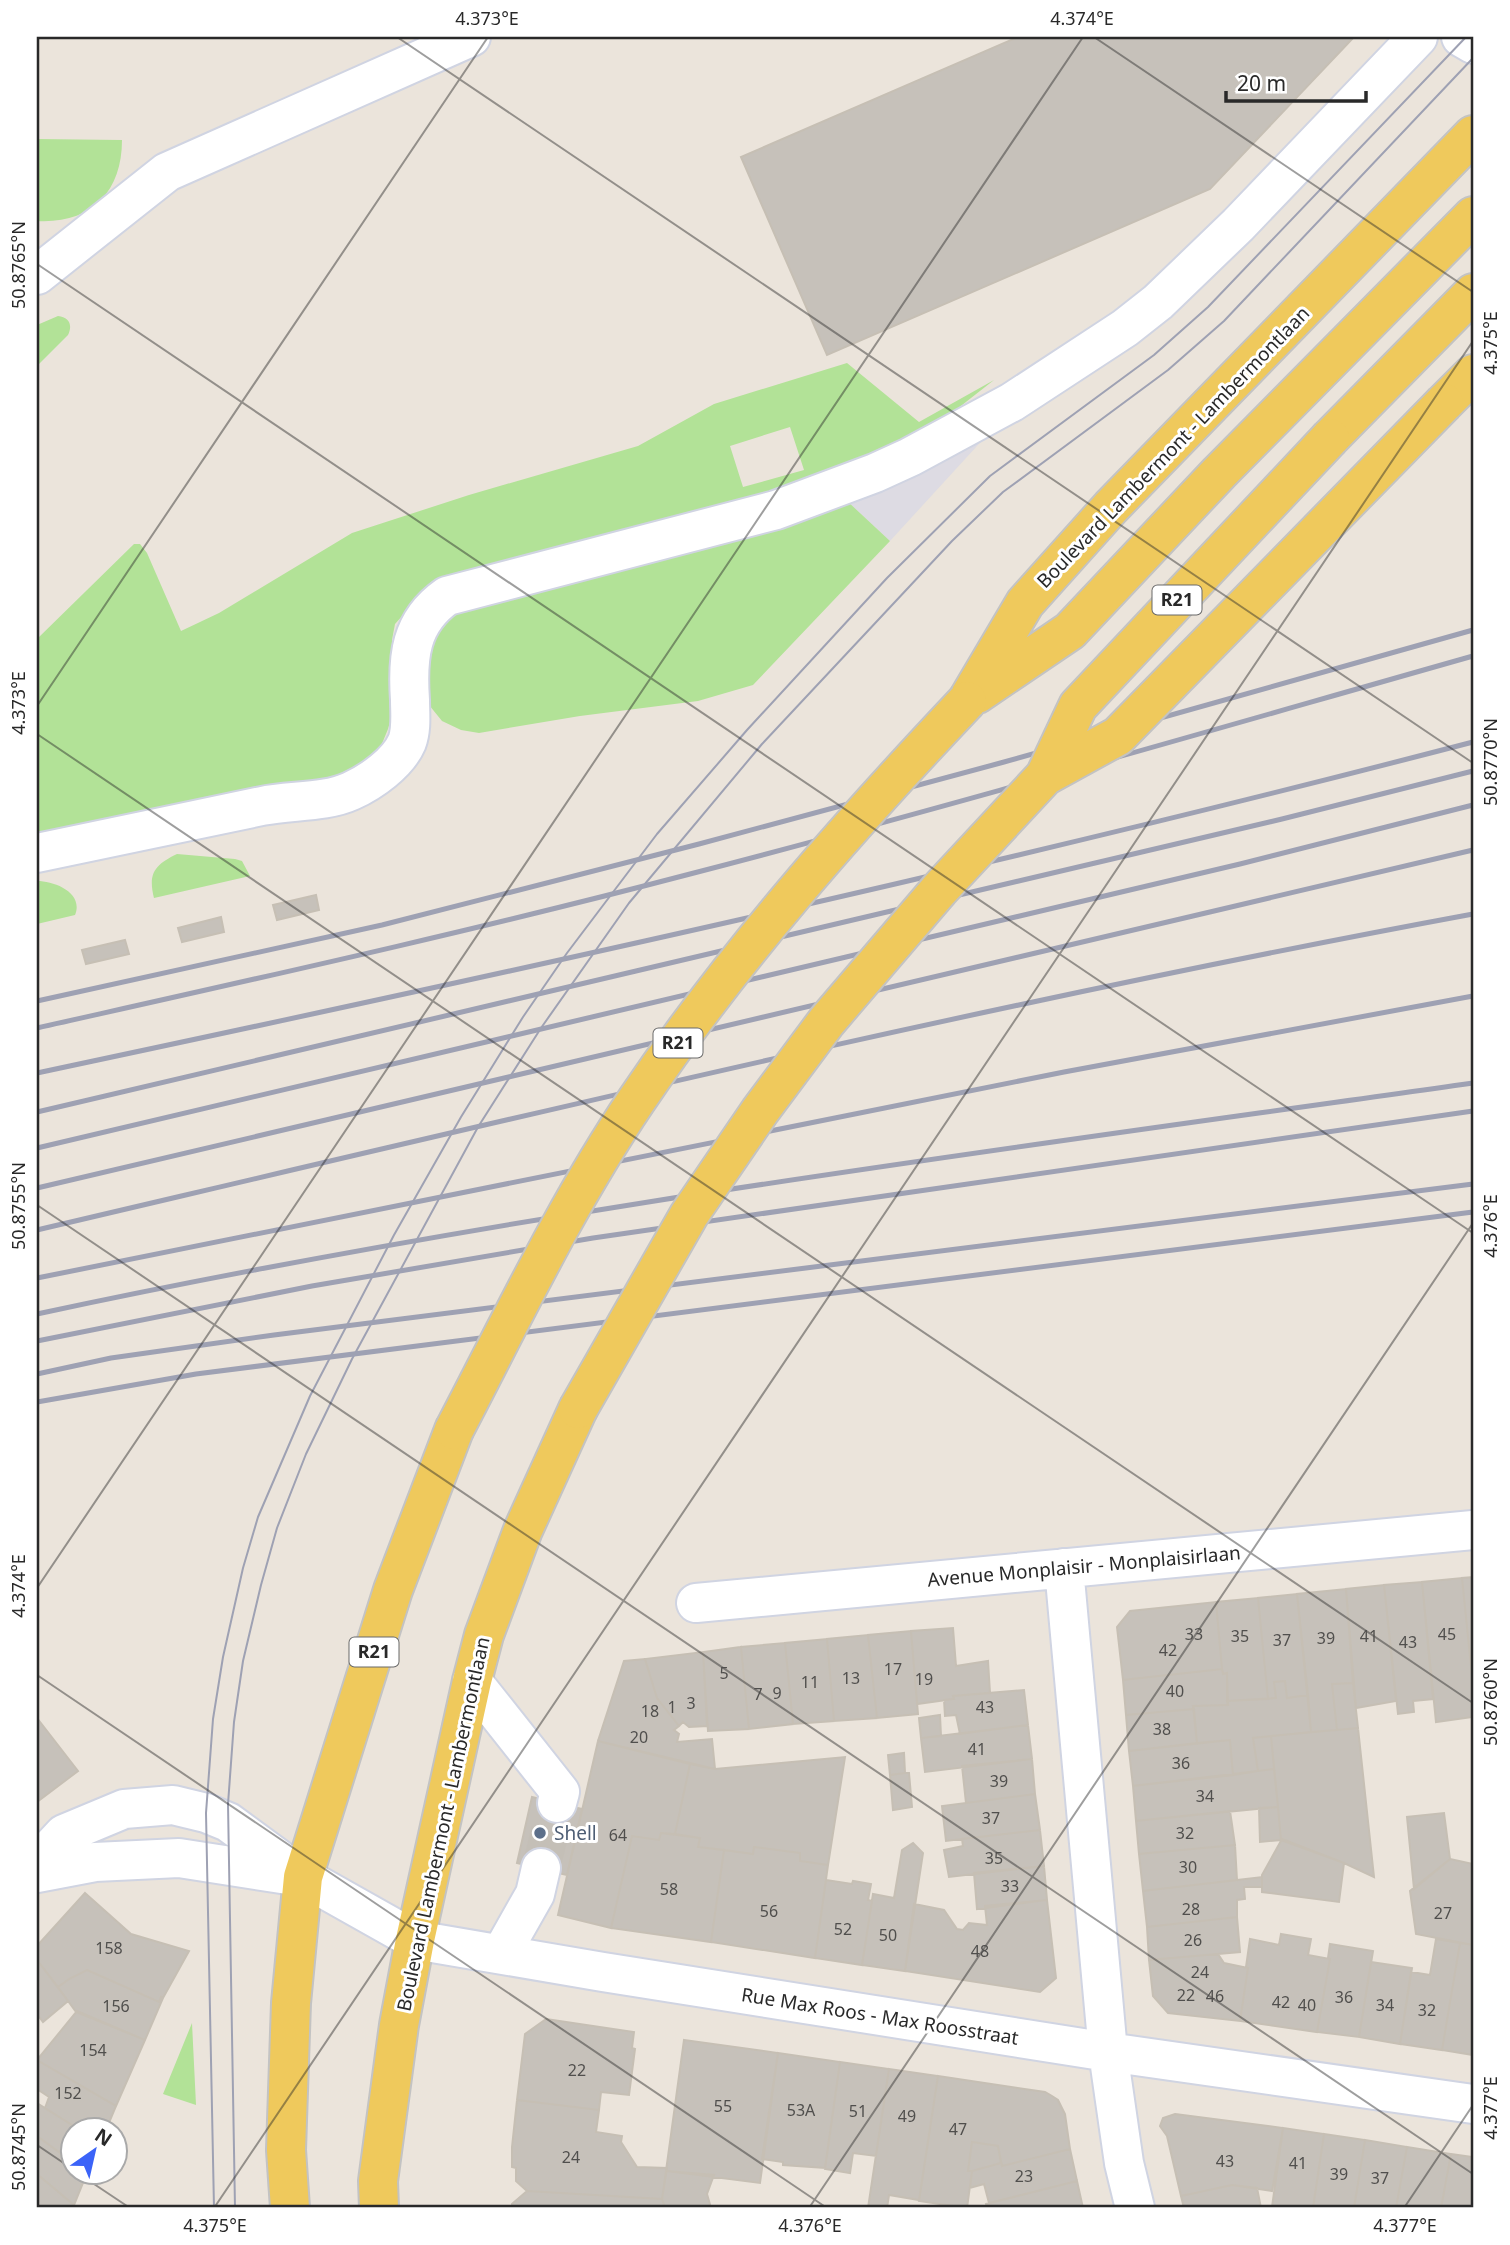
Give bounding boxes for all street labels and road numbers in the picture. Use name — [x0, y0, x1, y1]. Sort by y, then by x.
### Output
street label: Boulevard Lambermont - Lambermontlaan — [1031, 301, 1315, 593]
road number: R21 — [1152, 586, 1202, 614]
road number: R21 — [654, 1028, 702, 1058]
street label: Avenue Monplaisir - Monplaisirlaan — [926, 1539, 1242, 1593]
street label: Boulevard Lambermont - Lambermontlaan — [391, 1634, 495, 2014]
road number: R21 — [350, 1638, 398, 1666]
street label: Rue Max Roos - Max Roosstraat — [739, 1981, 1021, 2051]

